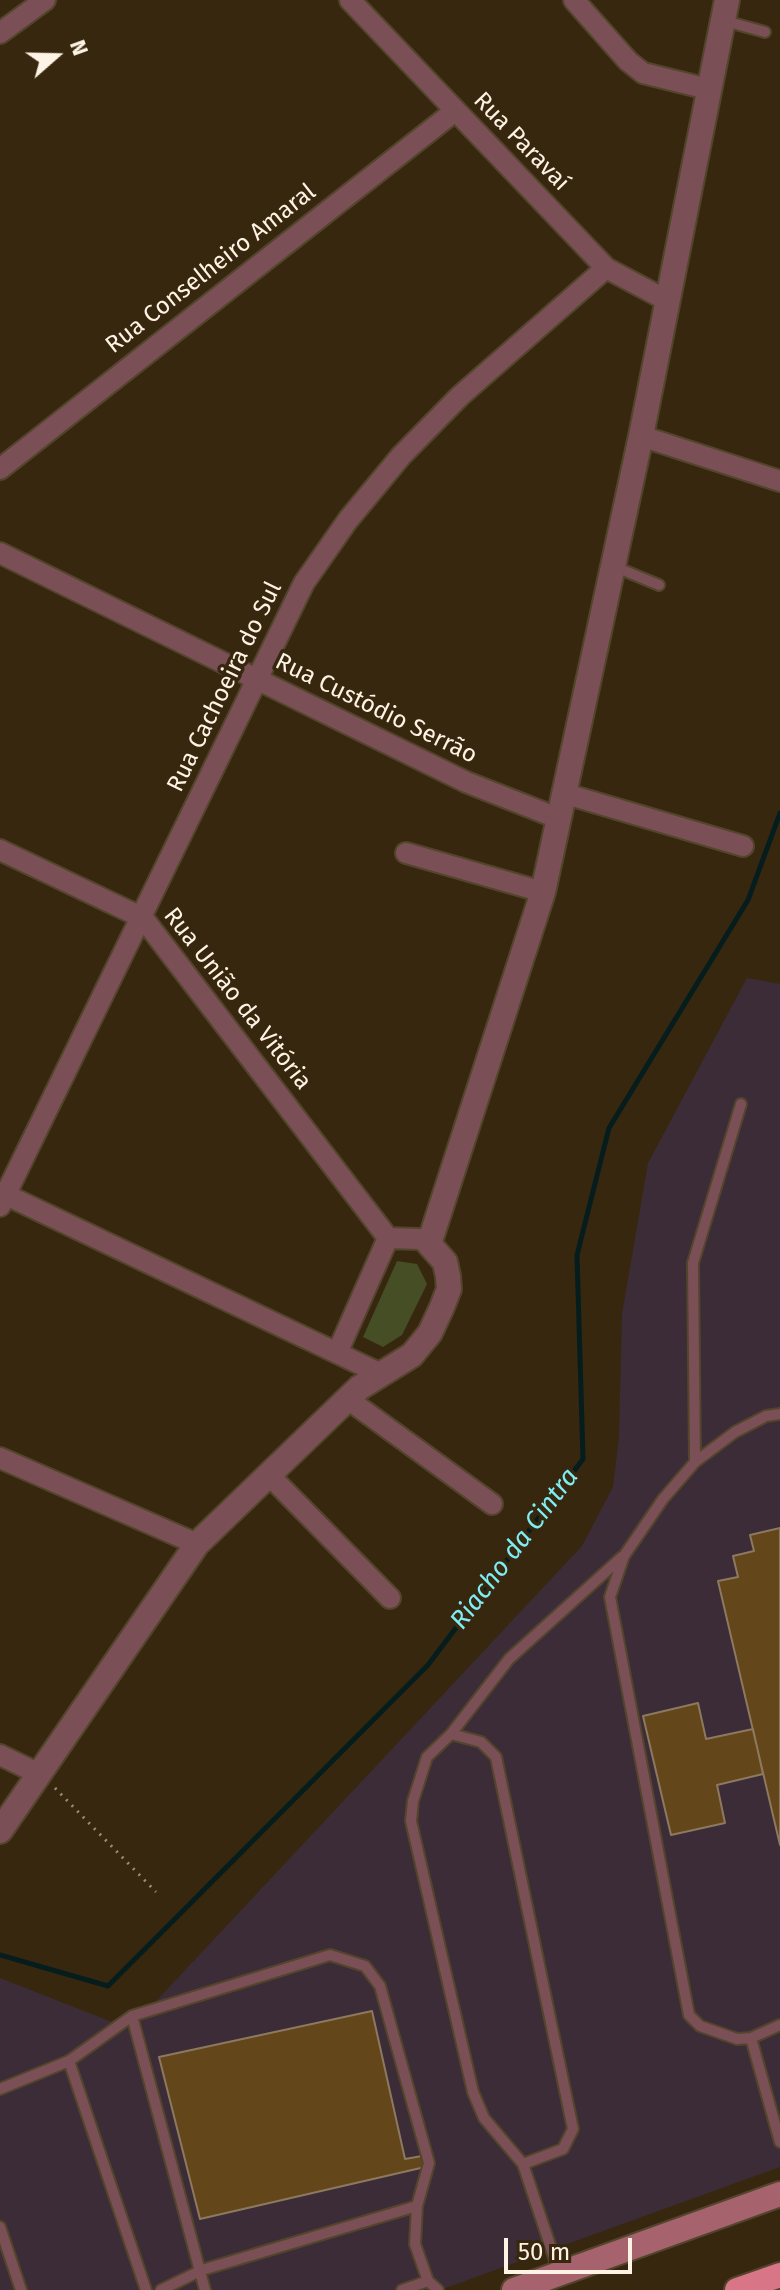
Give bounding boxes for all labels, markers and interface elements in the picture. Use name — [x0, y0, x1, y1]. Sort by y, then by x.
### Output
north arrow — [16, 16, 96, 96]
text: N — [64, 36, 94, 59]
street label: Rua Paravaí — [467, 87, 575, 197]
street label: Rua Conselheiro Amaral — [100, 178, 322, 360]
street label: Rua Cachoeira do Sul — [162, 577, 288, 797]
street label: Rua Custódio Serrão — [270, 648, 482, 770]
street label: Rua União da Vitória — [157, 902, 317, 1096]
water label: Riacho da Cintra — [444, 1462, 586, 1636]
scale bar — [508, 2222, 636, 2272]
text: 50 m — [518, 2238, 570, 2266]

